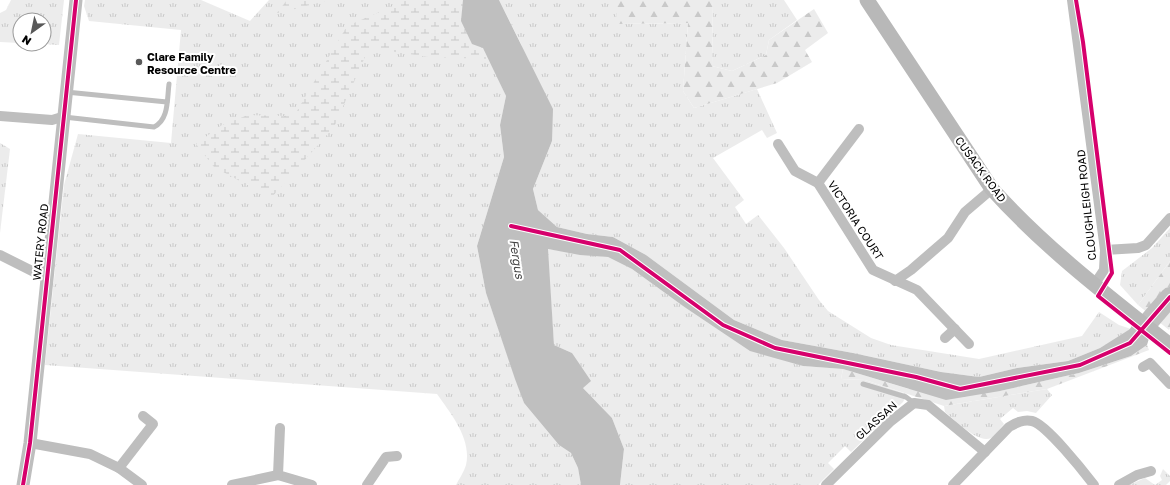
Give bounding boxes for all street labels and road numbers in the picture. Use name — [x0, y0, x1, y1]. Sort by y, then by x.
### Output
street label: CUSACK ROAD — [953, 134, 1009, 205]
street label: CLOUGHLEIGH ROAD — [1074, 149, 1098, 261]
street label: VICTORIA COURT — [826, 178, 887, 262]
street label: WATERY ROAD — [29, 203, 51, 281]
street label: GLASSAN — [853, 398, 899, 442]

